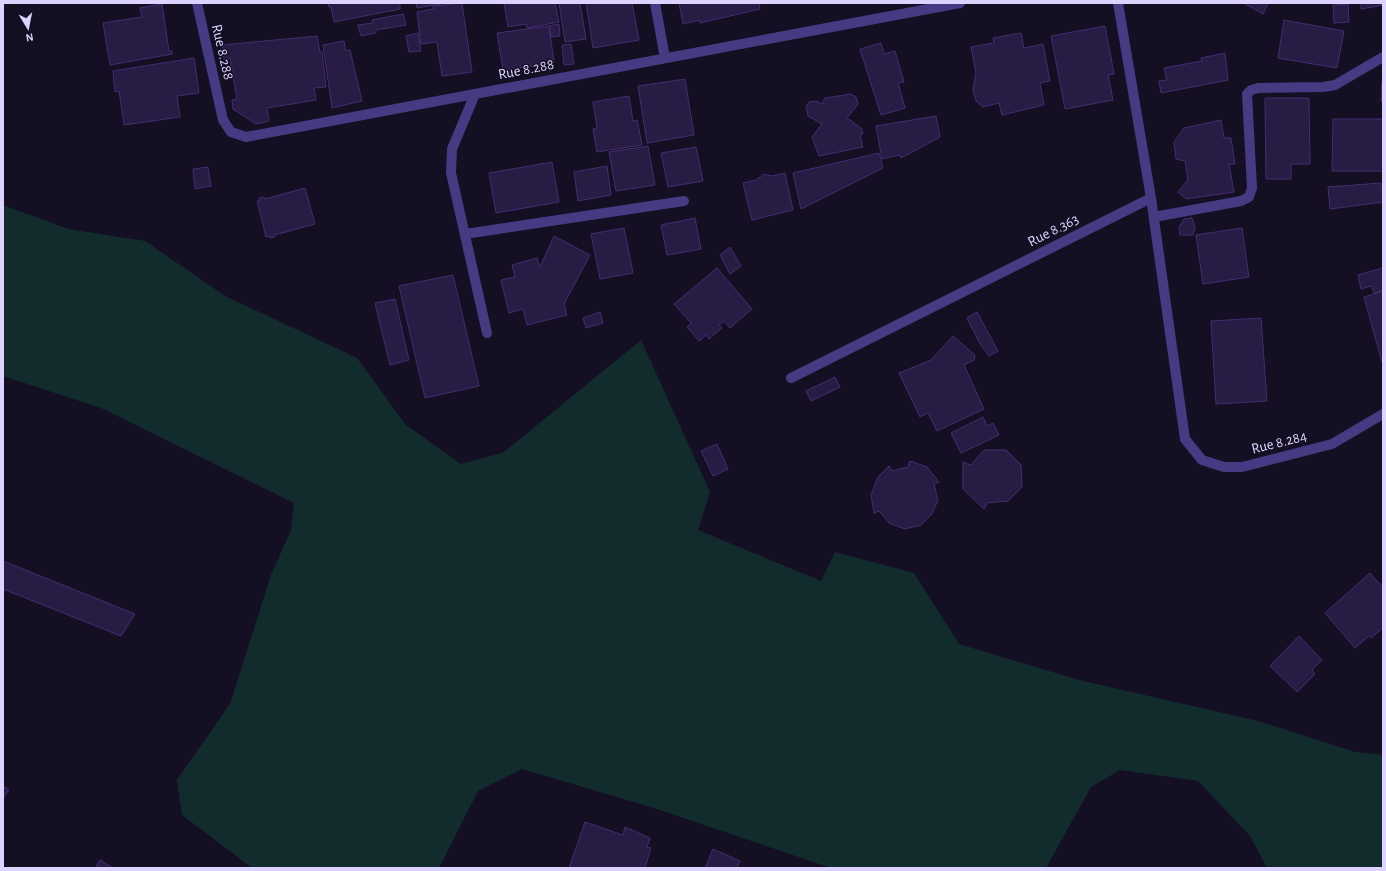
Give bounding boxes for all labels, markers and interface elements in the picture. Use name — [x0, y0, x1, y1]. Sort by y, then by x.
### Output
north arrow — [8, 8, 48, 48]
street label: Rue 8.288 — [209, 23, 236, 81]
text: N — [25, 31, 34, 43]
street label: Rue 8.288 — [497, 57, 555, 82]
street label: Rue 8.363 — [1025, 211, 1081, 250]
street label: Rue 8.284 — [1250, 428, 1308, 457]

